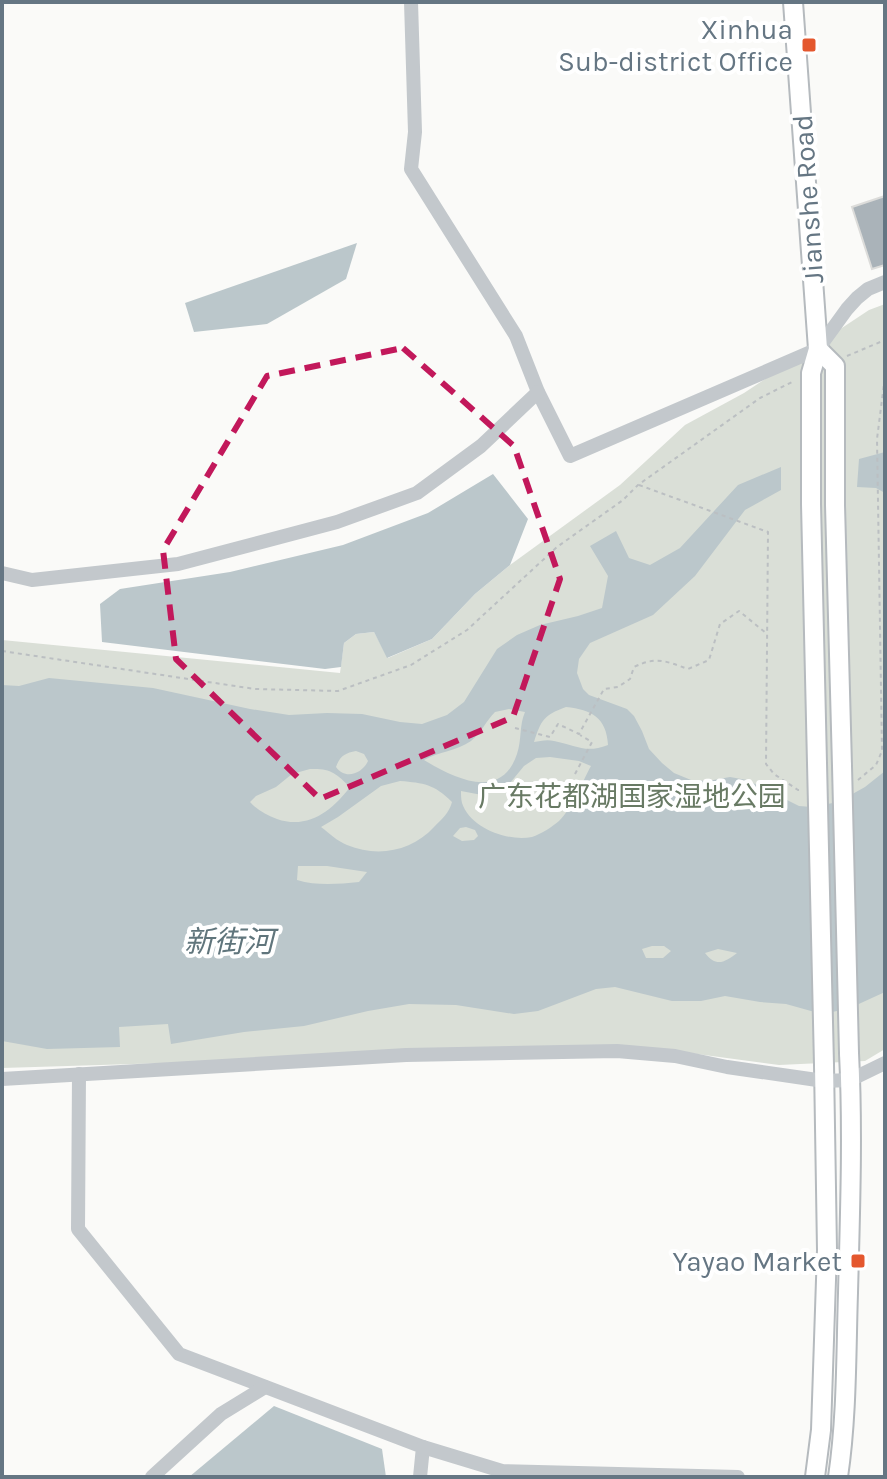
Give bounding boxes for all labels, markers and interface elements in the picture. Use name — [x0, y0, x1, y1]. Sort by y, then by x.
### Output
place label: Xinhua Sub-district Office — [558, 13, 793, 78]
marker: Xinhua Sub-district Office — [800, 36, 818, 54]
street label: Jianshe Road — [786, 114, 830, 284]
park label: 广东花都湖国家湿地公园 — [478, 780, 786, 813]
water label: 新街河 — [184, 924, 279, 960]
place label: Yayao Market — [673, 1245, 842, 1278]
marker: Yayao Market — [849, 1252, 867, 1270]

